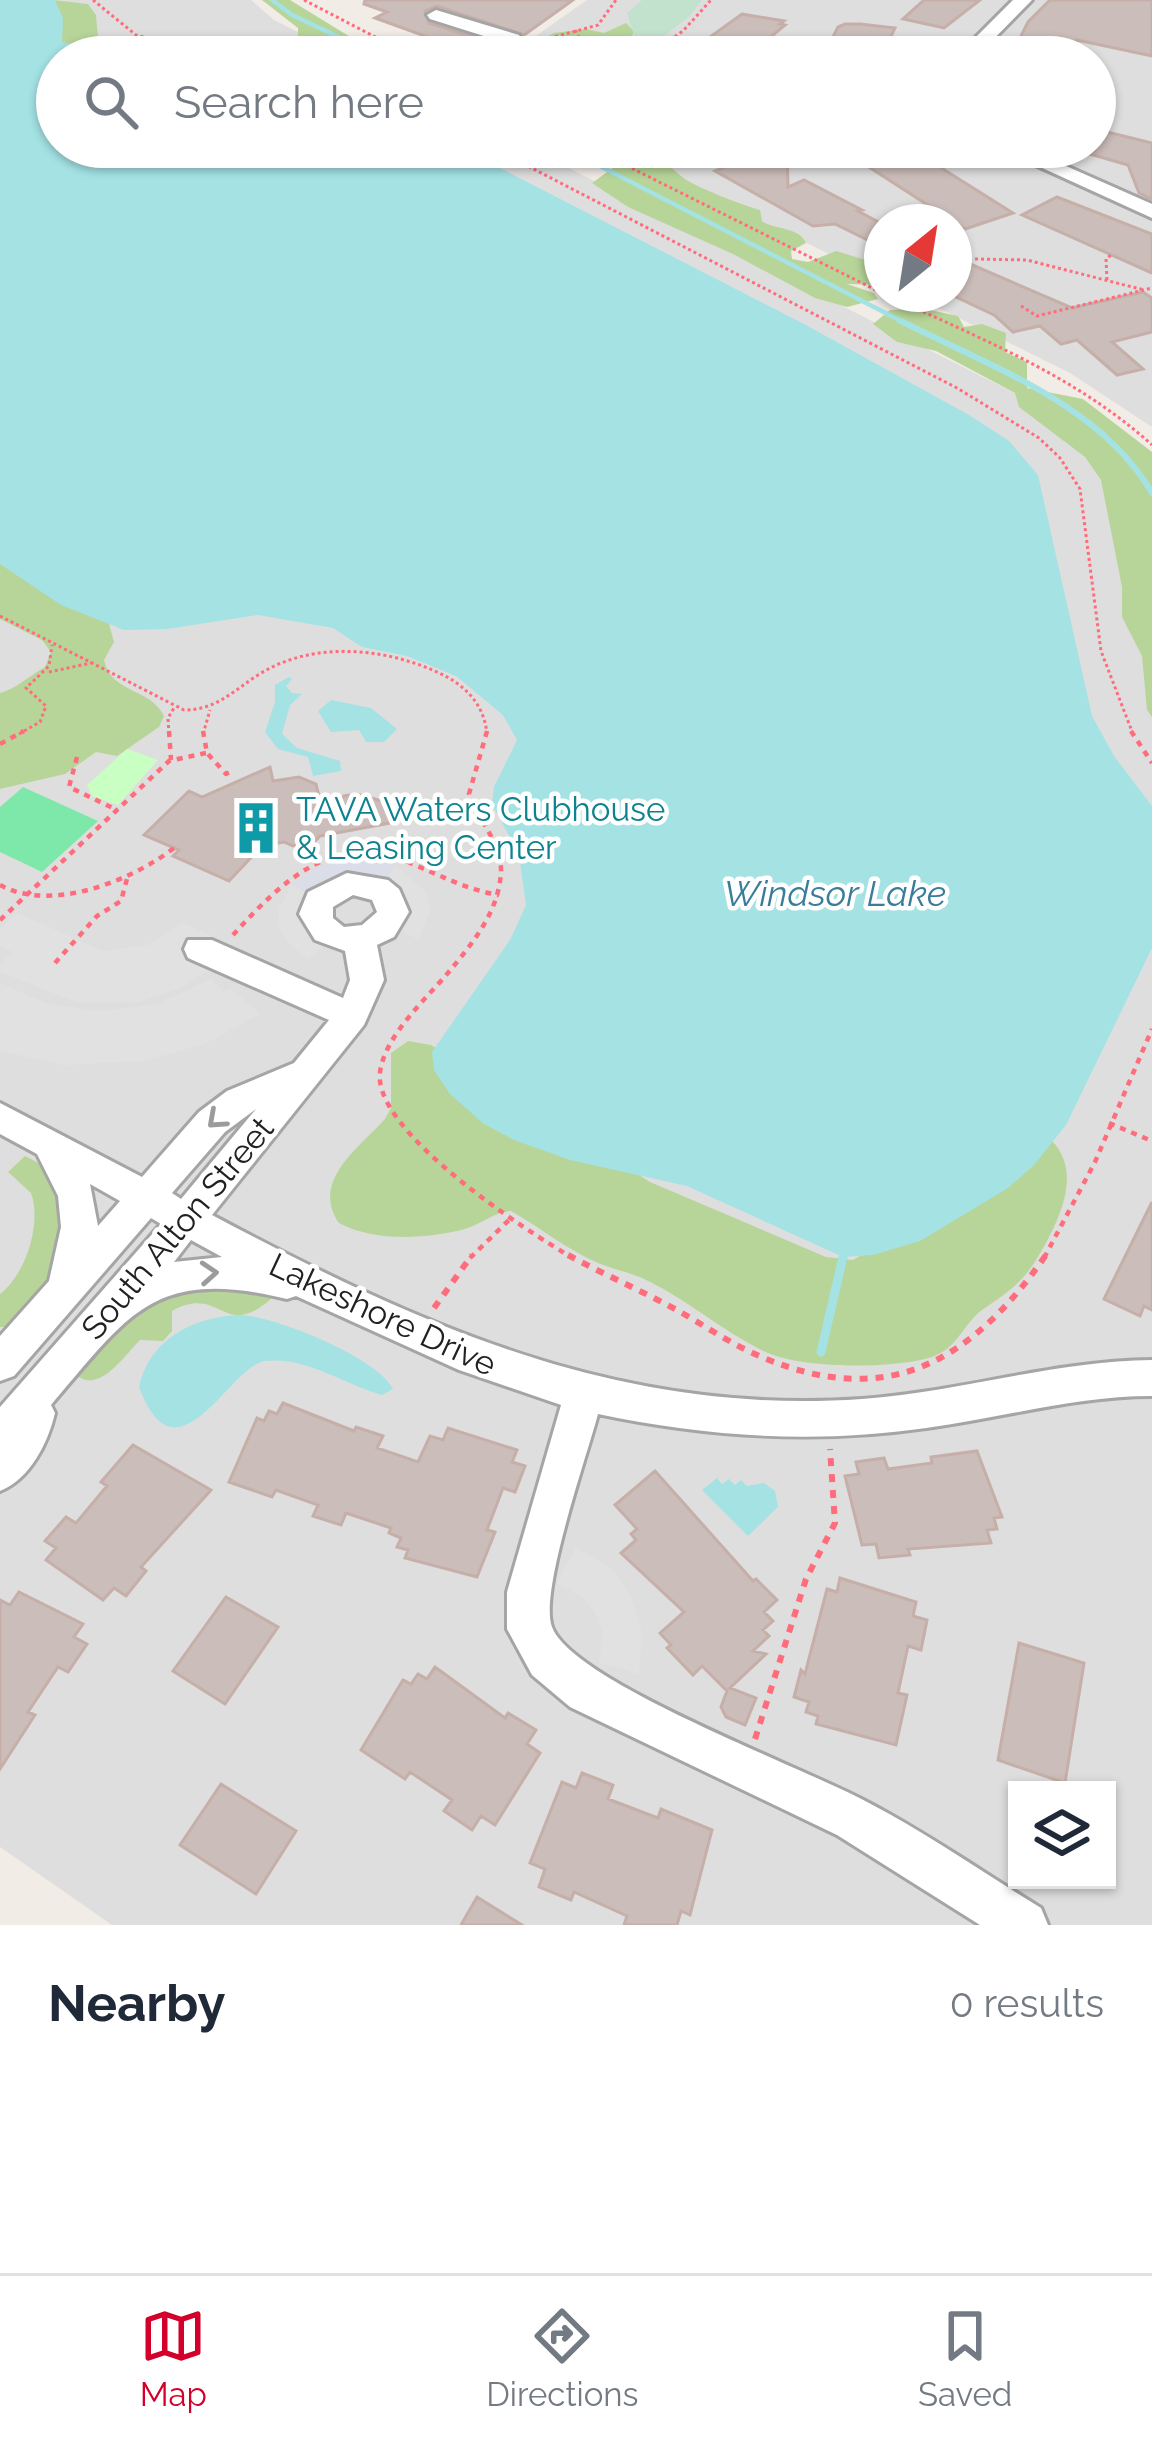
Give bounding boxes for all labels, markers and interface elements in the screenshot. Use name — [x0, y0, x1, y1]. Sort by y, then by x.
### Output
search box — [36, 36, 1116, 168]
icon: search — [78, 69, 144, 135]
text: Search here — [174, 76, 424, 129]
north arrow — [864, 204, 972, 312]
place label: TAVA Waters Clubhouse & Leasing Center — [296, 790, 665, 867]
building icon: TAVA Waters Clubhouse & Leasing Center — [227, 799, 285, 857]
water label: Windsor Lake — [724, 872, 946, 914]
one-way arrow — [209, 1106, 230, 1127]
street label: South Alton Street — [73, 1109, 282, 1347]
street label: Lakeshore Drive — [263, 1245, 502, 1384]
one-way arrow — [200, 1261, 219, 1287]
map controls — [1008, 1781, 1116, 1889]
button: layers — [1008, 1781, 1116, 1889]
text: Nearby — [48, 1973, 225, 2033]
text: 0 results — [950, 1980, 1104, 2026]
tab: Map — [140, 2303, 207, 2414]
tab: Directions — [486, 2303, 639, 2414]
tab: Saved — [918, 2303, 1012, 2414]

